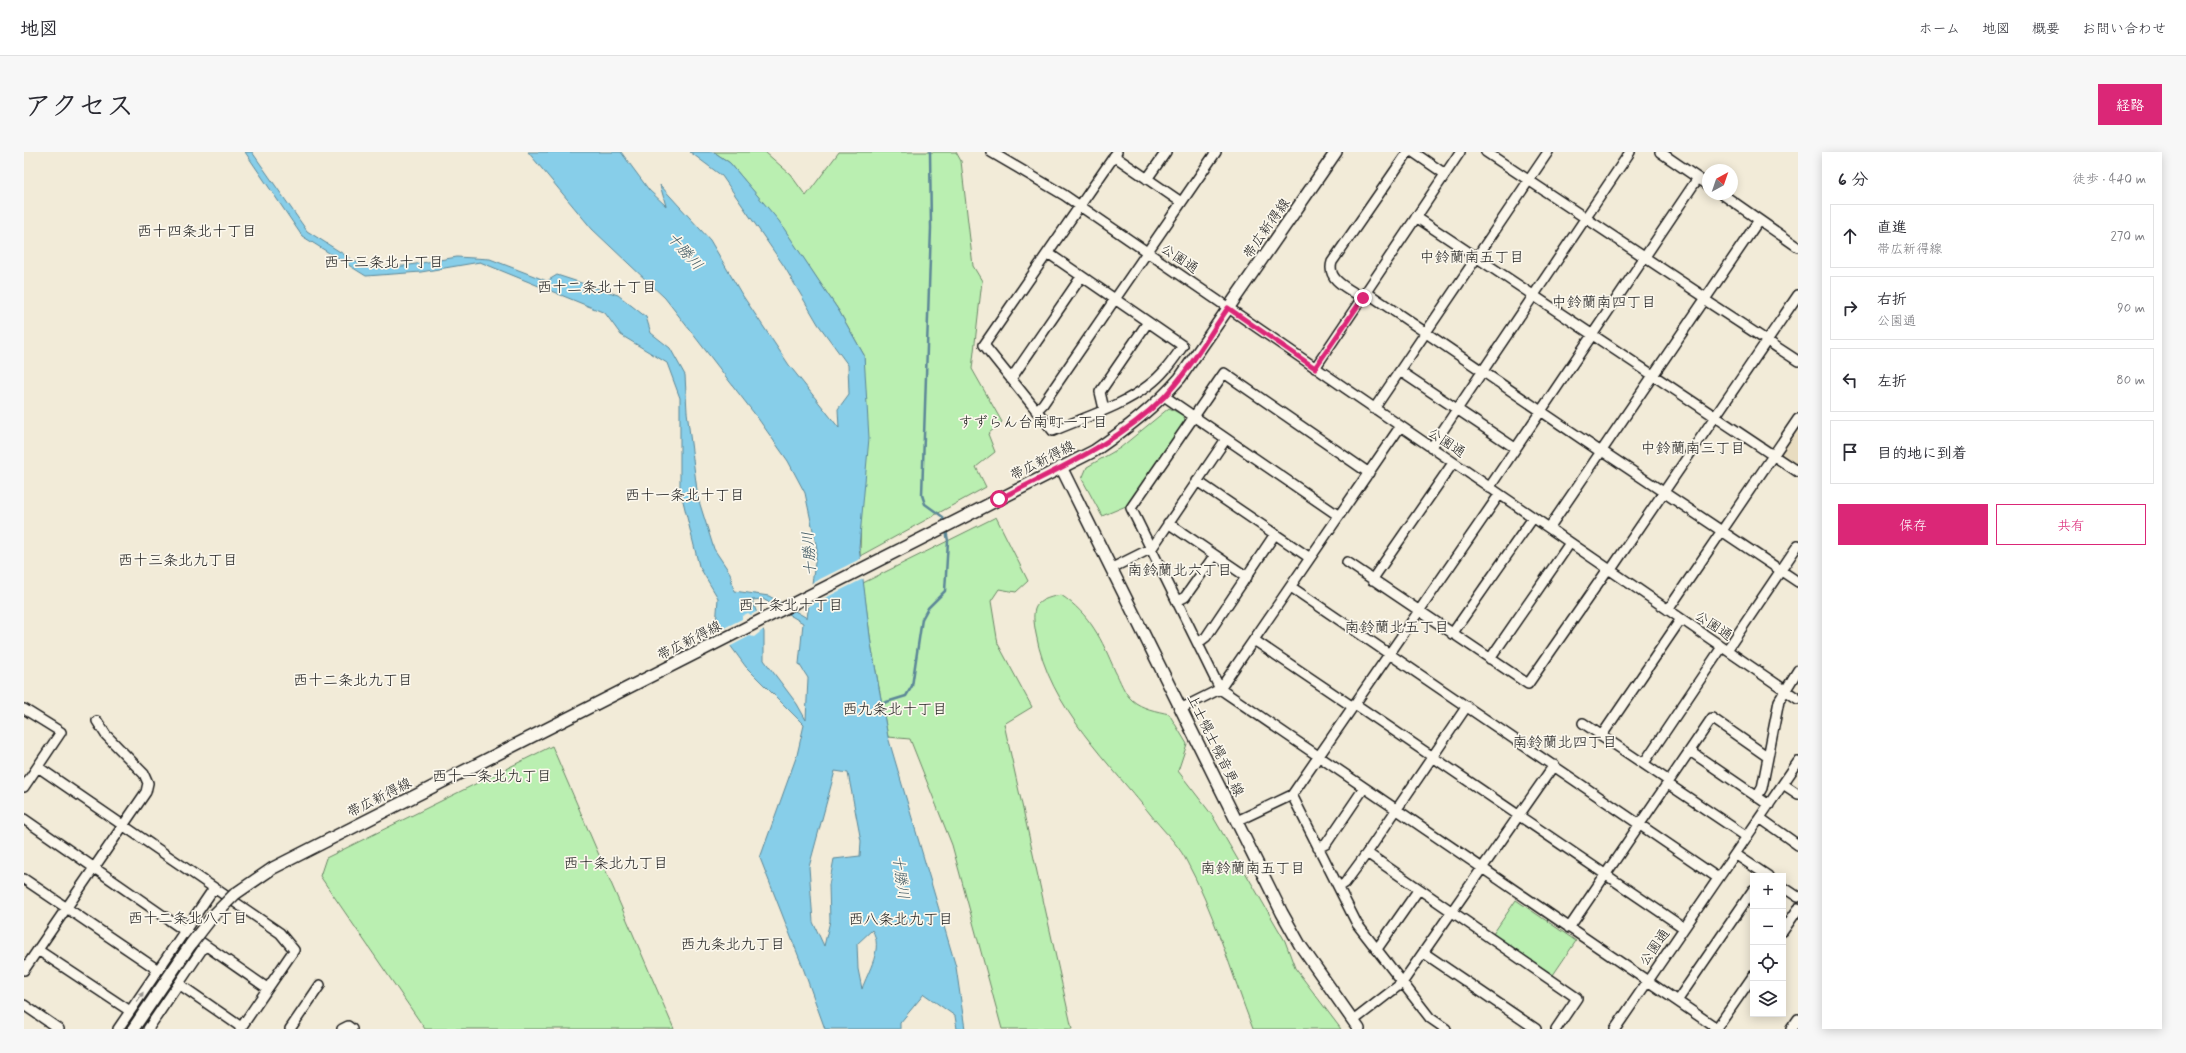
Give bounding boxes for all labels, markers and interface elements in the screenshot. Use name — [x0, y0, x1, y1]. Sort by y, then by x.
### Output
text: 地図 — [20, 17, 58, 42]
text: ホーム — [1919, 20, 1960, 38]
text: 地図 — [1982, 20, 2010, 38]
text: 概要 — [2032, 20, 2060, 38]
text: お問い合わせ — [2082, 20, 2166, 38]
button: 経路 — [2098, 84, 2162, 125]
text: アクセス — [24, 89, 134, 126]
north arrow — [1702, 164, 1738, 200]
text: 6 分 — [1838, 169, 1868, 191]
text: 徒歩 · 440 m — [2073, 171, 2146, 188]
street label: 帯広新得線 — [1239, 195, 1294, 262]
text: 直進 — [1877, 218, 1907, 238]
district label: 西十四条北十丁目 — [137, 222, 257, 242]
icon: ahead — [1839, 225, 1861, 247]
water label: 十勝川 — [662, 228, 707, 275]
text: 270 m — [2110, 228, 2145, 245]
street label: 公園通 — [1157, 240, 1202, 278]
text: 帯広新得線 — [1877, 241, 1942, 258]
district label: 中鈴蘭南五丁目 — [1419, 248, 1525, 268]
district label: 西十三条北十丁目 — [324, 253, 444, 273]
district label: 西十二条北十丁目 — [537, 278, 657, 298]
route end — [1354, 289, 1372, 307]
text: 右折 — [1877, 290, 1907, 310]
district label: 中鈴蘭南四丁目 — [1551, 293, 1657, 313]
icon: right — [1839, 297, 1861, 319]
text: 90 m — [2117, 300, 2145, 317]
text: 公園通 — [1877, 313, 1916, 330]
icon: left — [1839, 369, 1861, 391]
text: 左折 — [1877, 372, 1907, 392]
text: 80 m — [2116, 372, 2145, 389]
district label: すずらん台南町一丁目 — [958, 413, 1108, 433]
street label: 公園通 — [1424, 424, 1469, 462]
street label: 帯広新得線 — [1007, 437, 1078, 485]
district label: 中鈴蘭南三丁目 — [1640, 439, 1746, 459]
icon: arrive — [1839, 441, 1861, 463]
text: 目的地に到着 — [1877, 444, 1967, 464]
district label: 西十一条北十丁目 — [625, 486, 745, 506]
route start — [990, 490, 1008, 508]
button: 保存 — [1838, 504, 1988, 545]
button: 共有 — [1996, 504, 2146, 545]
water label: 十勝川 — [798, 531, 822, 577]
district label: 西十三条北九丁目 — [118, 551, 238, 571]
district label: 南鈴蘭北六丁目 — [1127, 561, 1233, 581]
district label: 西十条北十丁目 — [738, 596, 844, 616]
street label: 公園通 — [1691, 607, 1736, 645]
street label: 帯広新得線 — [654, 617, 725, 665]
district label: 南鈴蘭北五丁目 — [1344, 618, 1450, 638]
district label: 西十二条北九丁目 — [293, 671, 413, 691]
street label: 上士幌士幌音更線 — [1182, 691, 1248, 800]
district label: 西九条北十丁目 — [842, 700, 948, 720]
district label: 南鈴蘭北四丁目 — [1512, 733, 1618, 753]
district label: 西十一条北九丁目 — [432, 767, 552, 787]
street label: 帯広新得線 — [344, 774, 415, 822]
water label: 十勝川 — [887, 853, 913, 901]
district label: 西十条北九丁目 — [563, 854, 669, 874]
district label: 南鈴蘭南五丁目 — [1200, 859, 1306, 879]
map controls — [1750, 873, 1786, 1017]
button: + — [1750, 873, 1786, 909]
district label: 西十二条北八丁目 — [128, 909, 248, 929]
button: − — [1750, 909, 1786, 945]
district label: 西八条北九丁目 — [848, 910, 954, 930]
street label: 公園通 — [1635, 925, 1674, 970]
district label: 西九条北九丁目 — [680, 935, 786, 955]
button: locate — [1750, 945, 1786, 981]
button: layers — [1750, 981, 1786, 1017]
one-way arrow — [136, 992, 144, 1002]

